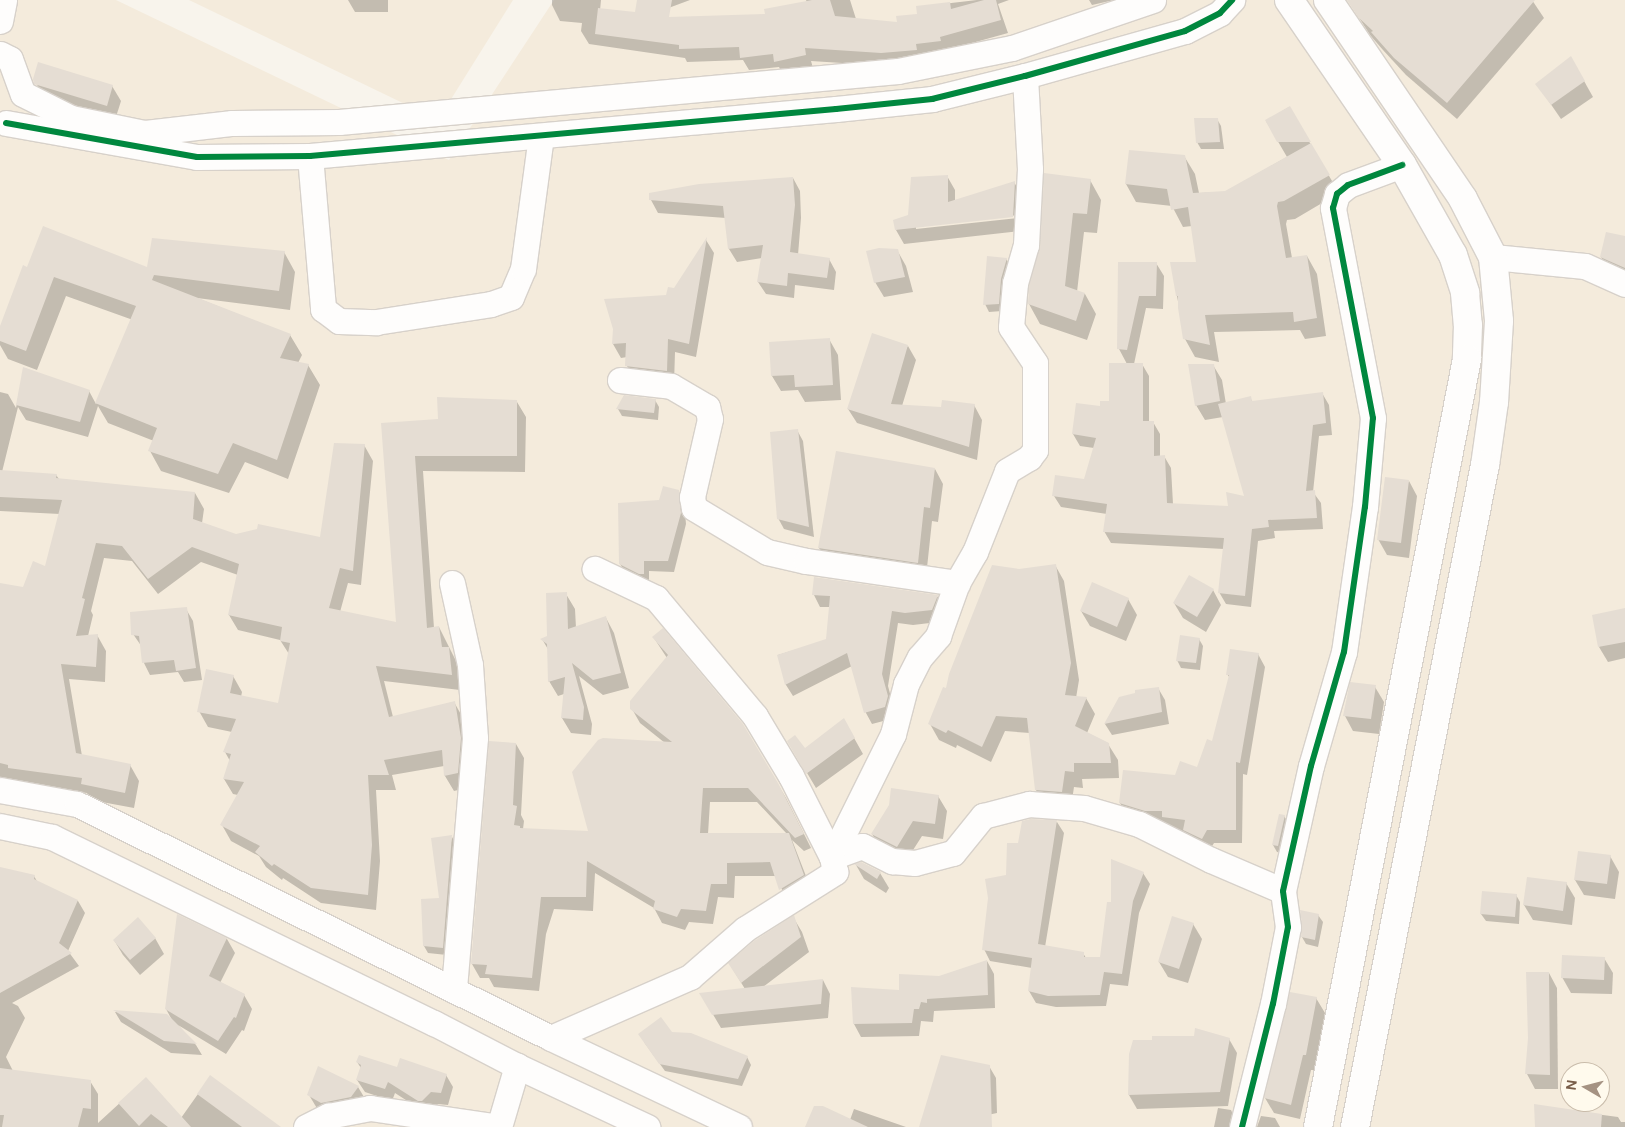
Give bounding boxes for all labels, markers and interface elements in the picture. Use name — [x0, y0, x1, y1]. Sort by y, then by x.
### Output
north arrow — [1560, 1062, 1610, 1112]
text: N — [1562, 1079, 1581, 1091]

